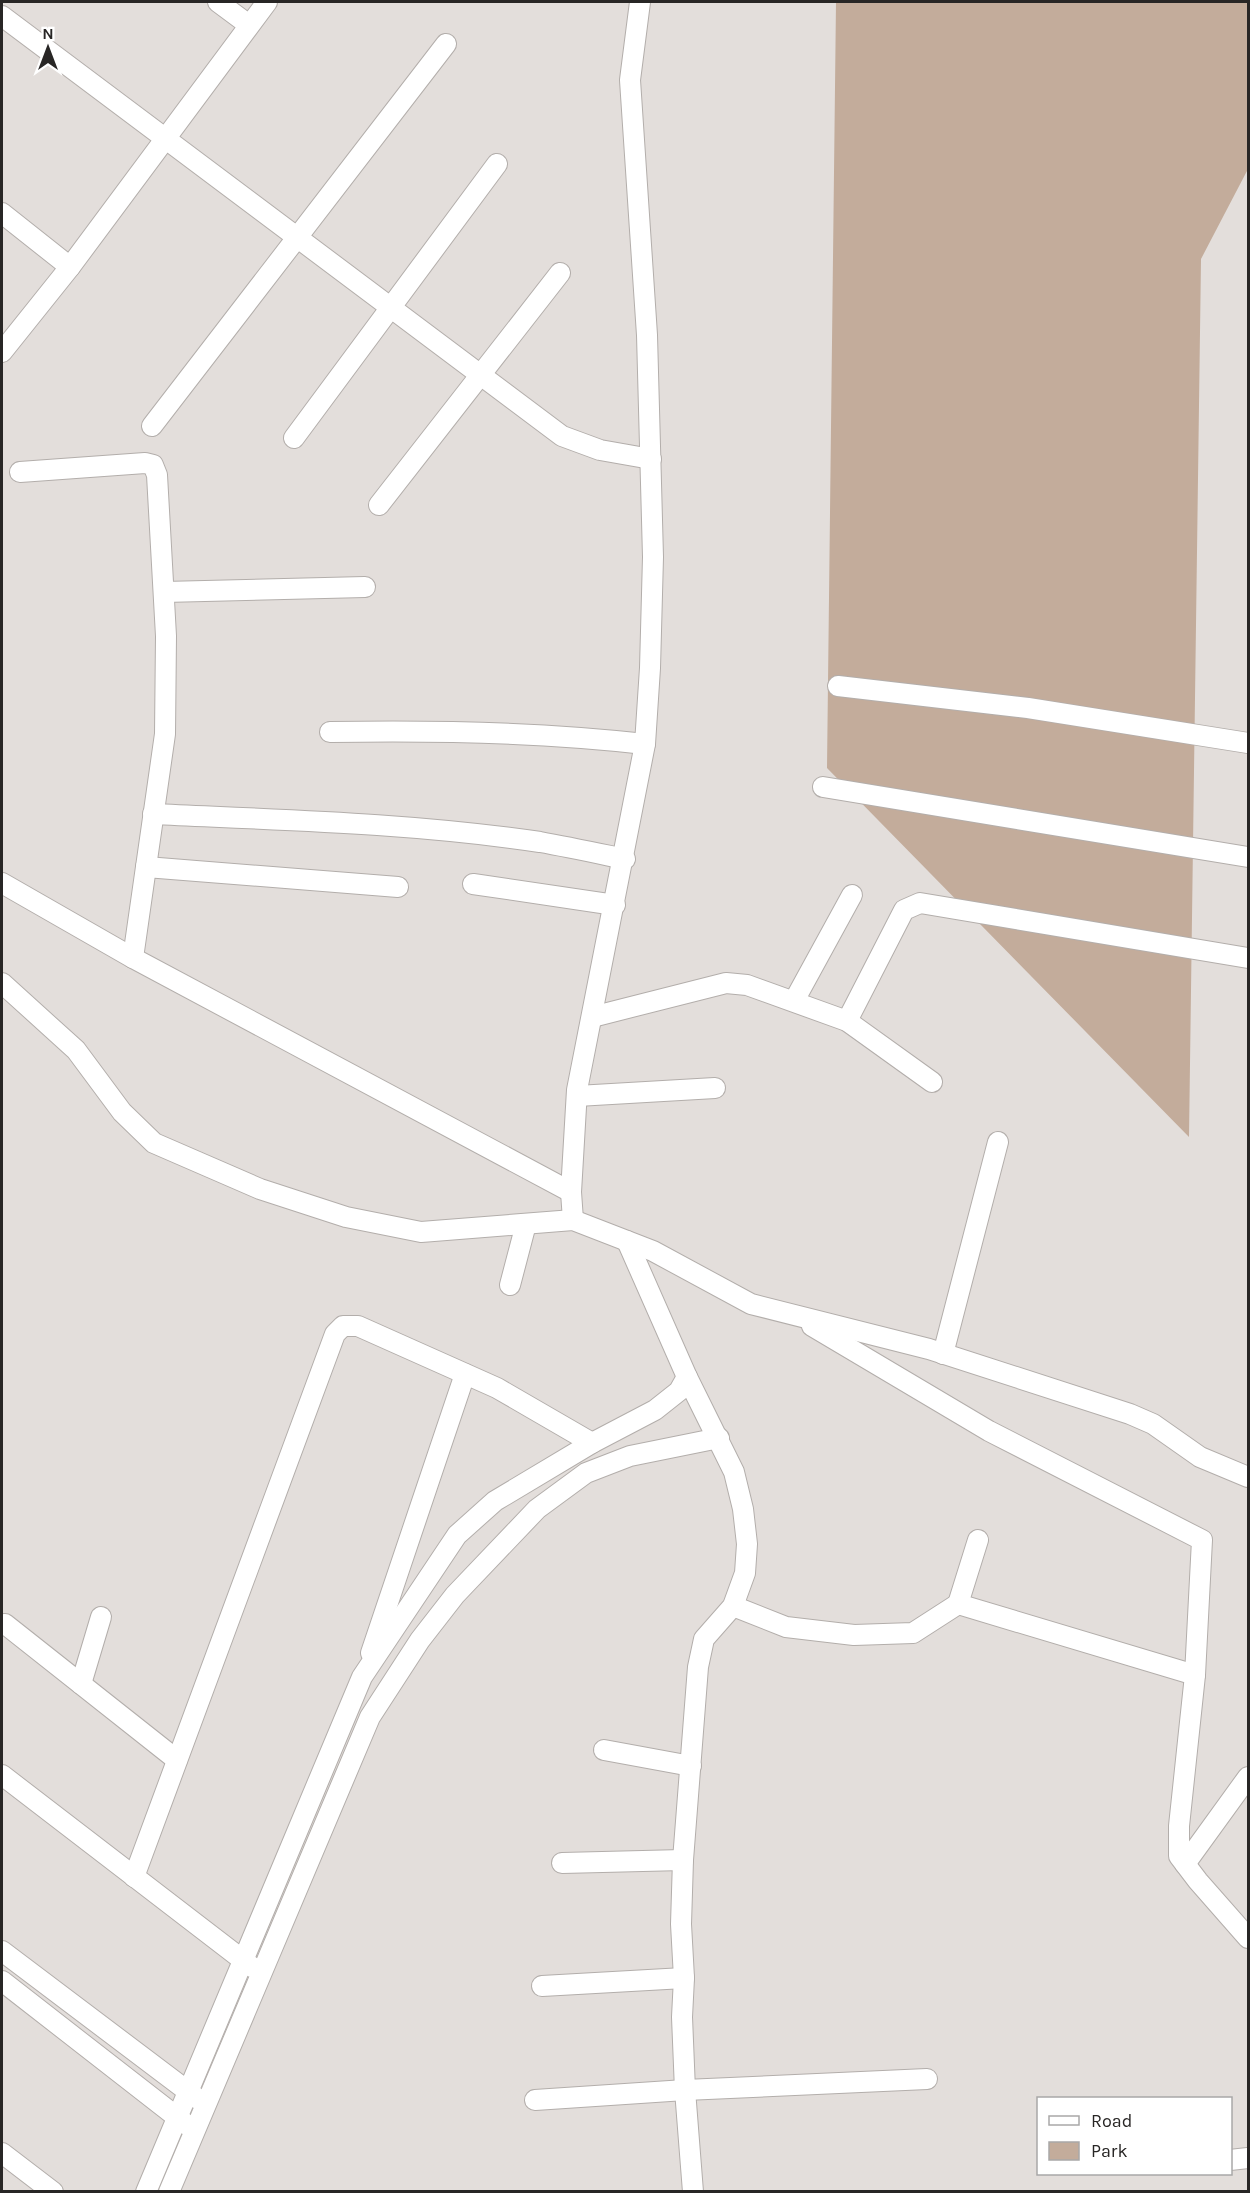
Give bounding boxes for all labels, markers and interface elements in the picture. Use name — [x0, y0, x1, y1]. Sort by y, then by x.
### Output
north arrow — [18, 18, 78, 78]
text: N — [42, 24, 54, 43]
legend — [1037, 2097, 1232, 2175]
text: Road — [1091, 2110, 1132, 2132]
text: Park — [1091, 2140, 1128, 2162]

